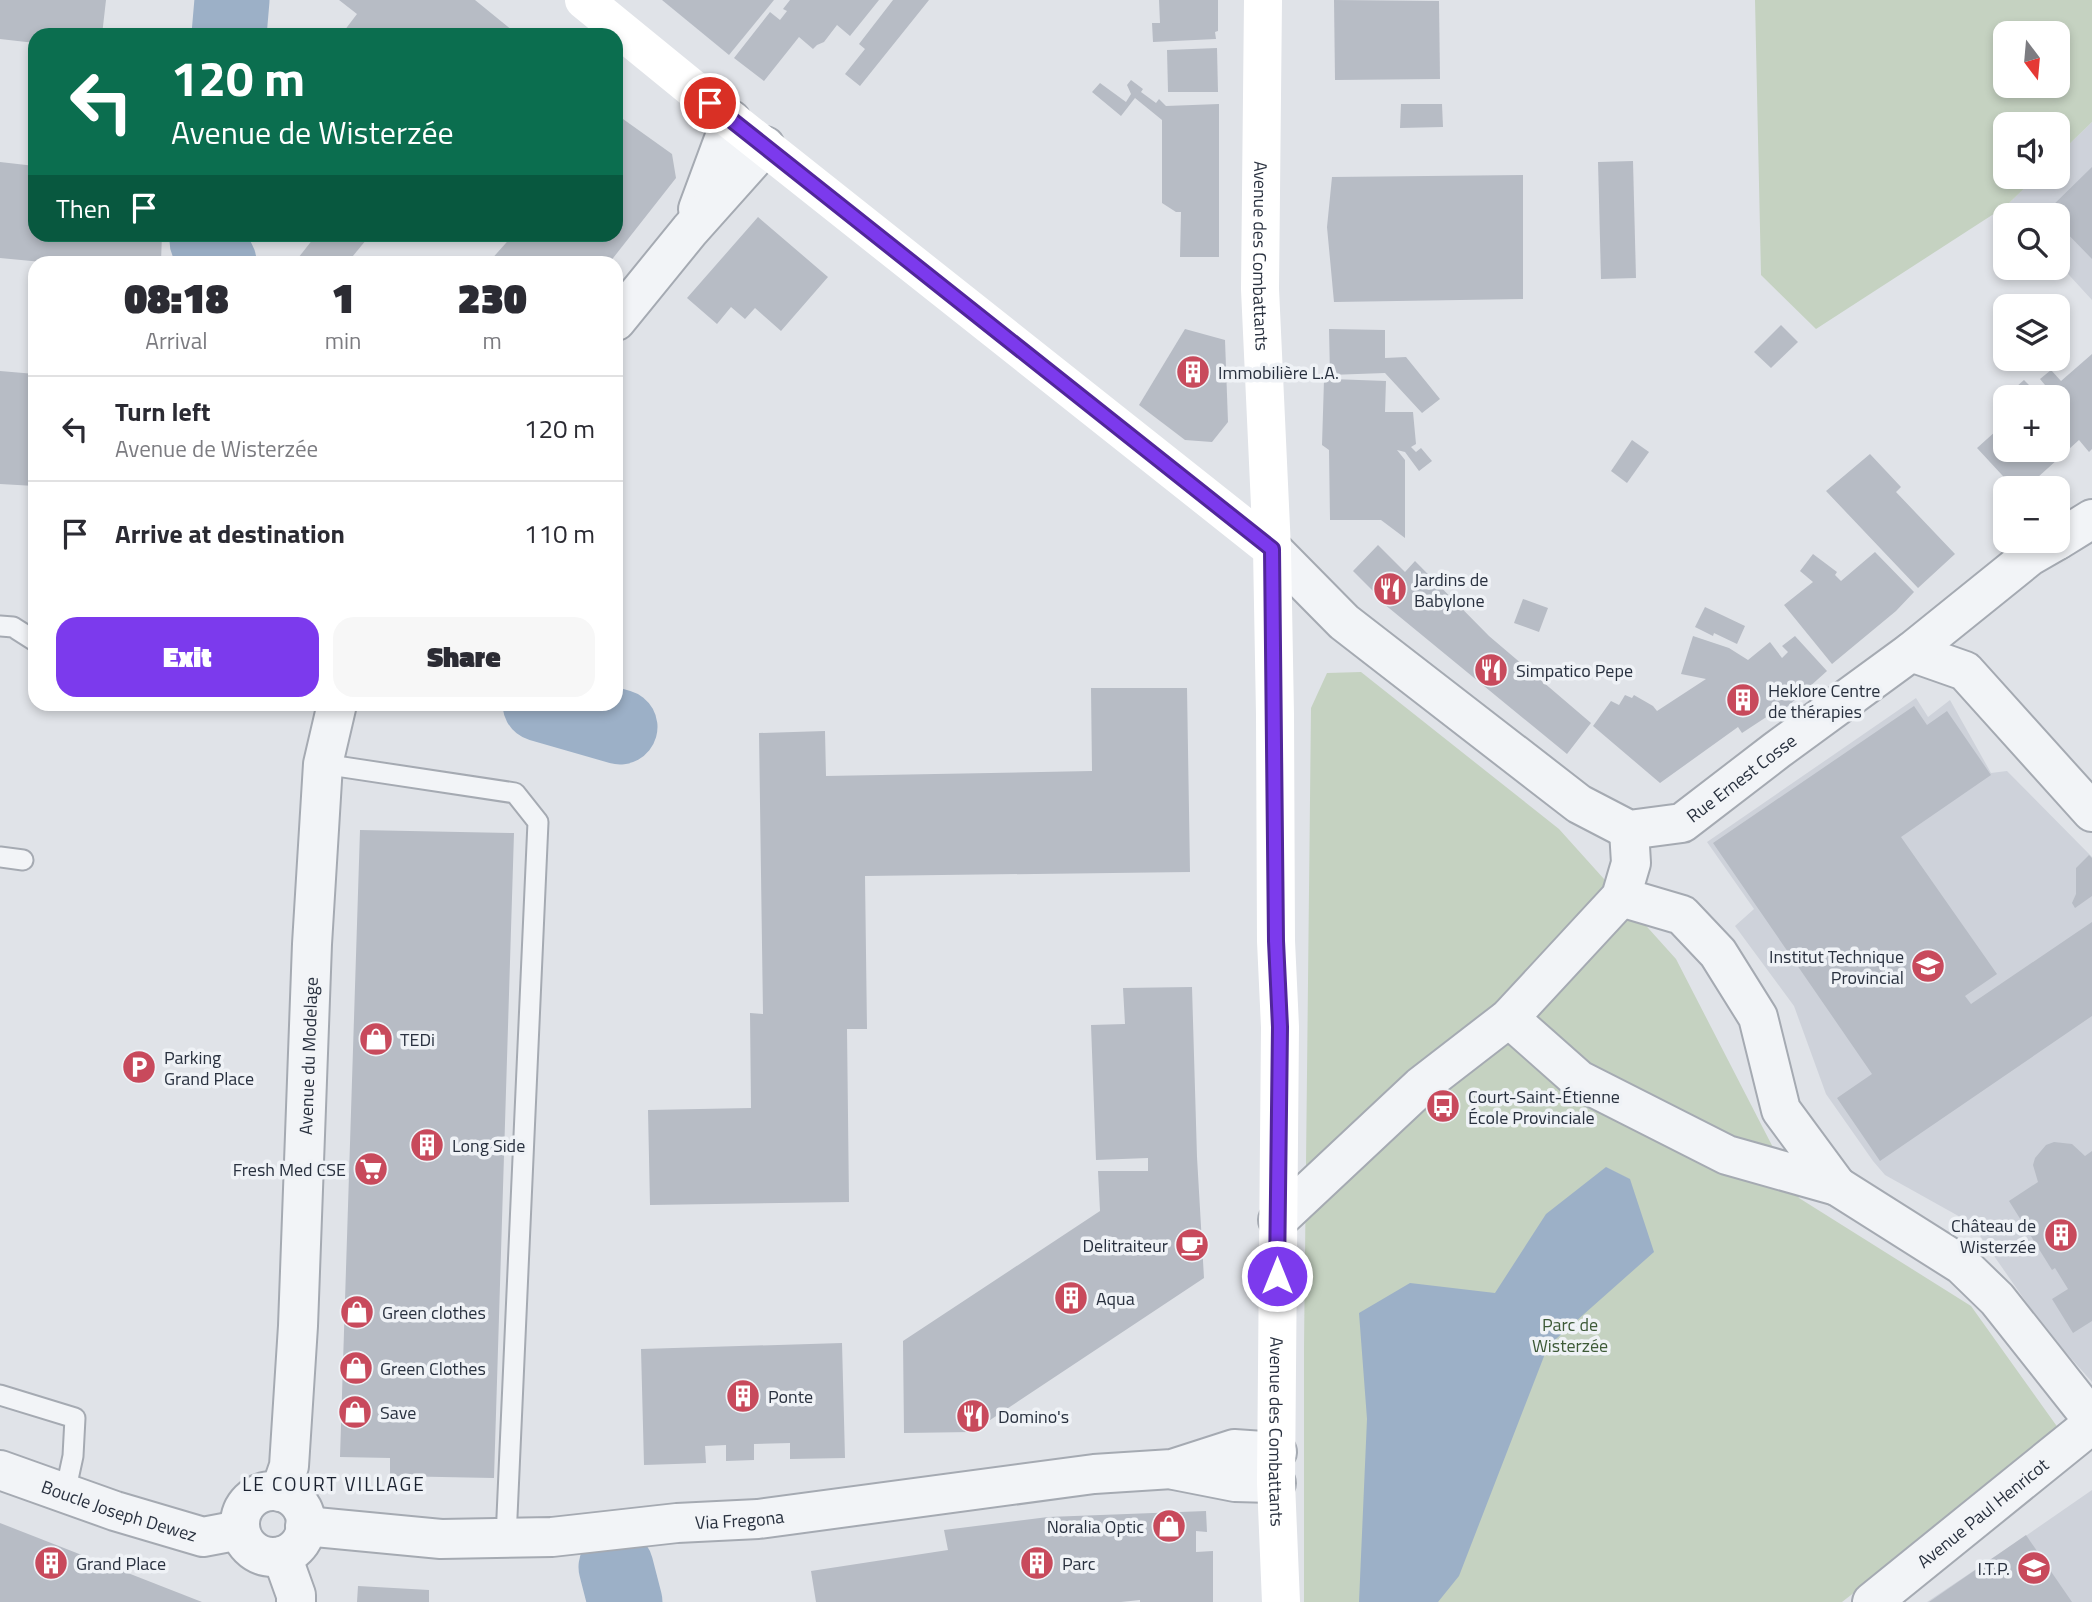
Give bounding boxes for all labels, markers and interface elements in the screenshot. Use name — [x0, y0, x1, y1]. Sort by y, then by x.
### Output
north arrow — [1993, 21, 2070, 98]
map controls — [1993, 21, 2070, 553]
text: 120 m — [171, 40, 305, 115]
icon: left — [56, 56, 147, 147]
pin — [680, 73, 740, 133]
icon: arrive — [691, 84, 729, 122]
text: Avenue de Wisterzée — [171, 108, 454, 156]
button: sound — [1993, 112, 2070, 189]
street label: Avenue des Combattants — [1246, 161, 1276, 352]
text: Then — [56, 189, 111, 228]
icon: arrive — [125, 189, 163, 227]
button: search — [1993, 203, 2070, 280]
text: 08:18 — [124, 265, 229, 329]
text: 1 — [332, 265, 355, 329]
text: 230 — [458, 265, 527, 329]
button: layers — [1993, 294, 2070, 371]
text: Arrival — [145, 323, 208, 358]
text: min — [325, 323, 361, 358]
text: m — [483, 323, 502, 358]
building icon: Immobilière L.A. — [1174, 353, 1212, 391]
place label: Immobilière L.A. — [1218, 359, 1339, 386]
button: + — [1993, 385, 2070, 462]
text: Turn left — [115, 392, 210, 431]
text: 120 m — [524, 409, 595, 448]
icon: left — [56, 410, 94, 448]
text: Avenue de Wisterzée — [115, 431, 318, 466]
button: − — [1993, 476, 2070, 553]
text: Arrive at destination — [115, 514, 345, 553]
text: 110 m — [524, 514, 595, 553]
icon: arrive — [56, 515, 94, 553]
place label: Jardins de Babylone — [1414, 566, 1488, 614]
restaurant icon: Jardins de Babylone — [1371, 570, 1409, 608]
button: Exit — [56, 617, 319, 697]
button: Share — [333, 617, 595, 697]
restaurant icon: Simpatico Pepe — [1472, 651, 1510, 689]
place label: Simpatico Pepe — [1516, 657, 1633, 684]
place label: Heklore Centre de thérapies — [1768, 677, 1880, 725]
building icon: Heklore Centre de thérapies — [1724, 681, 1762, 719]
street label: Rue Ernest Cosse — [1680, 727, 1802, 829]
place label: Institut Technique Provincial — [1769, 943, 1904, 991]
school or university icon: Institut Technique Provincial — [1909, 947, 1947, 985]
street label: Avenue du Modelage — [292, 976, 324, 1135]
shop icon: TEDi — [357, 1020, 395, 1058]
place label: TEDi — [400, 1026, 435, 1053]
place label: Parking Grand Place — [164, 1044, 254, 1092]
parking icon: Parking Grand Place — [120, 1048, 158, 1086]
place label: Court-Saint-Étienne École Provinciale — [1468, 1083, 1620, 1131]
bus stop icon: Court-Saint-Étienne École Provinciale — [1424, 1087, 1462, 1125]
building icon: Long Side — [408, 1126, 446, 1164]
place label: Long Side — [452, 1132, 525, 1159]
supermarket icon: Fresh Med CSE — [352, 1150, 390, 1188]
place label: Fresh Med CSE — [233, 1156, 346, 1183]
place label: Château de Wisterzée — [1951, 1212, 2036, 1260]
building icon: Château de Wisterzée — [2042, 1216, 2080, 1254]
cafe icon: Delitraiteur — [1173, 1226, 1211, 1264]
place label: Delitraiteur — [1083, 1232, 1168, 1259]
position arrow — [1240, 1239, 1314, 1313]
building icon: Aqua — [1052, 1279, 1090, 1317]
place label: Aqua — [1096, 1285, 1135, 1312]
shop icon: Green clothes — [338, 1293, 376, 1331]
place label: Green clothes — [382, 1299, 486, 1326]
park label: Parc de Wisterzée — [1532, 1311, 1608, 1359]
street label: Avenue des Combattants — [1262, 1336, 1291, 1527]
shop icon: Green Clothes — [337, 1349, 375, 1387]
place label: Green Clothes — [380, 1355, 486, 1382]
building icon: Ponte — [724, 1377, 762, 1415]
place label: Ponte — [768, 1383, 813, 1410]
shop icon: Save — [336, 1393, 374, 1431]
restaurant icon: Domino's — [954, 1397, 992, 1435]
place label: Save — [380, 1399, 416, 1426]
place label: Domino's — [998, 1403, 1069, 1430]
street label: Avenue Paul Henricot — [1911, 1451, 2054, 1574]
district label: LE COURT VILLAGE — [242, 1469, 426, 1498]
street label: Boucle Joseph Dewez — [38, 1472, 200, 1548]
street label: Via Fregona — [694, 1502, 786, 1536]
shop icon: Noralia Optic — [1150, 1507, 1188, 1545]
place label: Noralia Optic — [1047, 1513, 1144, 1540]
building icon: Grand Place — [32, 1544, 70, 1582]
building icon: Parc — [1018, 1544, 1056, 1582]
school or university icon: I.T.P. — [2015, 1549, 2053, 1587]
place label: Grand Place — [76, 1550, 166, 1577]
place label: Parc — [1062, 1550, 1096, 1577]
place label: I.T.P. — [1978, 1555, 2010, 1582]

